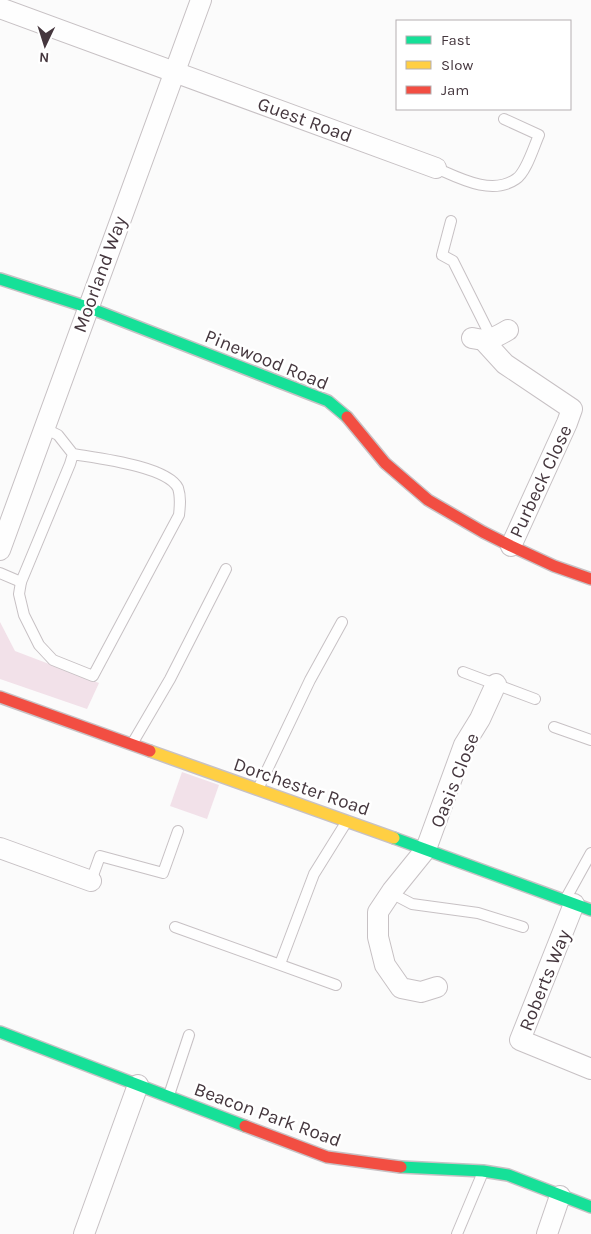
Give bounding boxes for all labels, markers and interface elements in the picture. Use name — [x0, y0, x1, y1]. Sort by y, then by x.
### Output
north arrow — [20, 20, 70, 70]
legend — [396, 20, 571, 110]
text: Fast — [441, 31, 471, 49]
text: N — [39, 49, 50, 66]
text: Slow — [441, 56, 473, 74]
text: Jam — [441, 81, 469, 99]
street label: Guest Road — [254, 93, 355, 147]
street label: Moorland Way — [69, 213, 131, 336]
street label: Pinewood Road — [202, 325, 332, 395]
street label: Purbeck Close — [505, 421, 577, 541]
street label: Oasis Close — [426, 730, 484, 831]
street label: Dorchester Road — [231, 753, 373, 821]
street label: Roberts Way — [515, 926, 575, 1034]
street label: Beacon Park Road — [191, 1078, 344, 1152]

